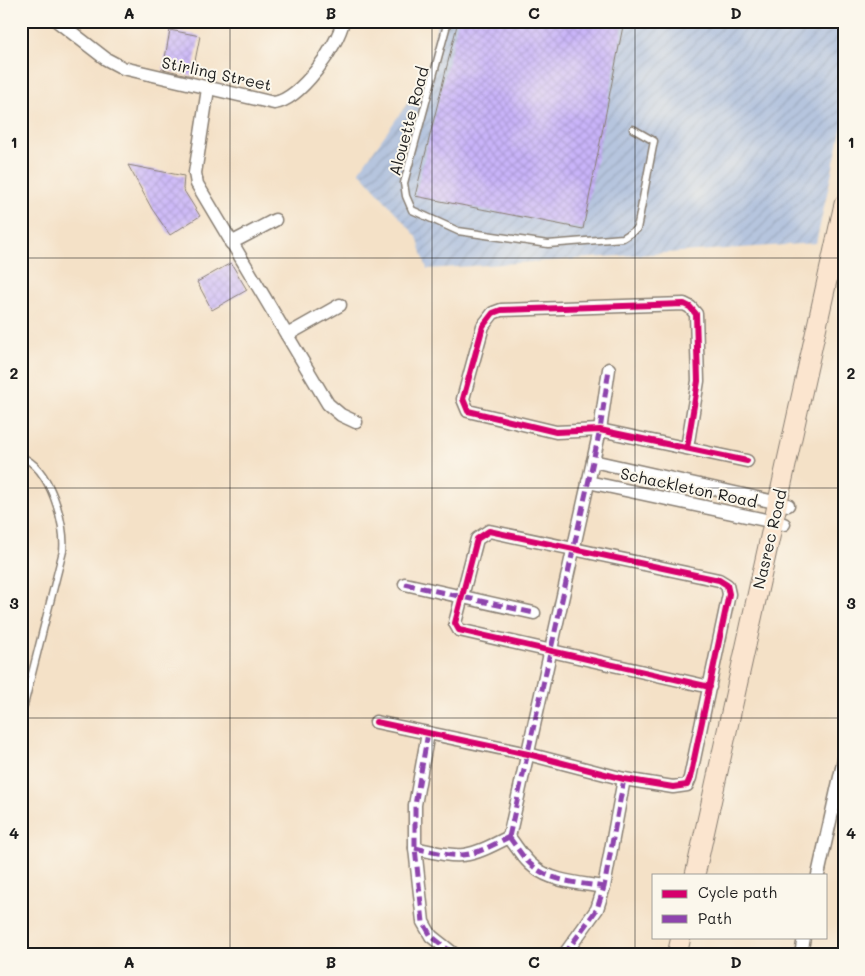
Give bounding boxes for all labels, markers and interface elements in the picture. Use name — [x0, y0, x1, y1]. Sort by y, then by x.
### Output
text: A — [123, 2, 135, 23]
text: B — [326, 2, 336, 23]
text: C — [528, 2, 540, 23]
text: D — [730, 2, 742, 23]
street label: Stirling Street — [160, 51, 274, 95]
street label: Alouette Road — [383, 64, 433, 178]
text: 1 — [10, 131, 18, 152]
text: 1 — [847, 131, 855, 152]
text: 2 — [10, 362, 19, 383]
text: 2 — [847, 362, 856, 383]
street label: Schackleton Road — [619, 462, 759, 512]
street label: Nasrec Road — [747, 487, 791, 591]
text: 3 — [9, 592, 19, 613]
text: 3 — [846, 592, 856, 613]
text: 4 — [9, 822, 19, 843]
text: 4 — [846, 822, 856, 843]
legend — [652, 874, 828, 938]
text: Cycle path — [698, 882, 777, 902]
text: Path — [698, 908, 732, 928]
text: A — [123, 951, 135, 972]
text: B — [326, 951, 336, 972]
text: C — [528, 951, 540, 972]
text: D — [730, 951, 742, 972]

